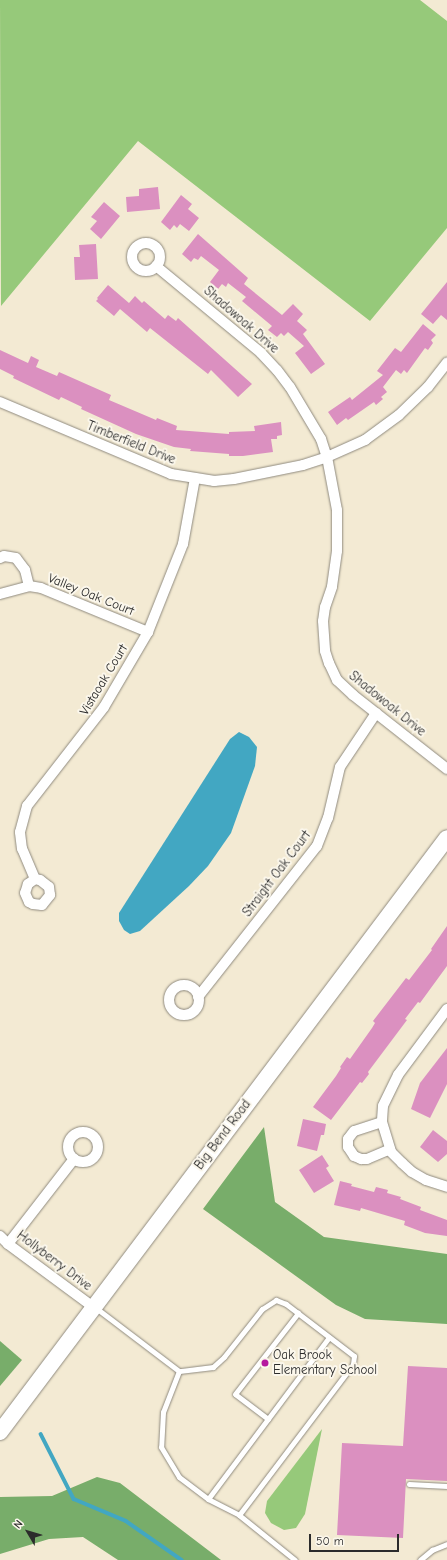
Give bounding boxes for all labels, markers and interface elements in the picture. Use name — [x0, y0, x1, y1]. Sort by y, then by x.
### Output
street label: Shadowoak Drive — [200, 283, 282, 357]
street label: Timberfield Drive — [84, 418, 178, 468]
street label: Valley Oak Court — [46, 571, 136, 619]
street label: Vistaoak Court — [77, 642, 131, 718]
street label: Shadowoak Drive — [345, 668, 429, 740]
street label: Straight Oak Court — [240, 828, 314, 920]
street label: Big Bend Road — [192, 1097, 254, 1173]
street label: Hollyberry Drive — [13, 1228, 95, 1294]
place label: Oak Brook Elementary School — [273, 1348, 377, 1379]
marker: Oak Brook Elementary School — [260, 1358, 270, 1368]
north arrow — [8, 1512, 48, 1552]
text: N — [11, 1517, 25, 1531]
scale bar — [311, 1526, 401, 1552]
text: 50 m — [316, 1534, 344, 1548]

